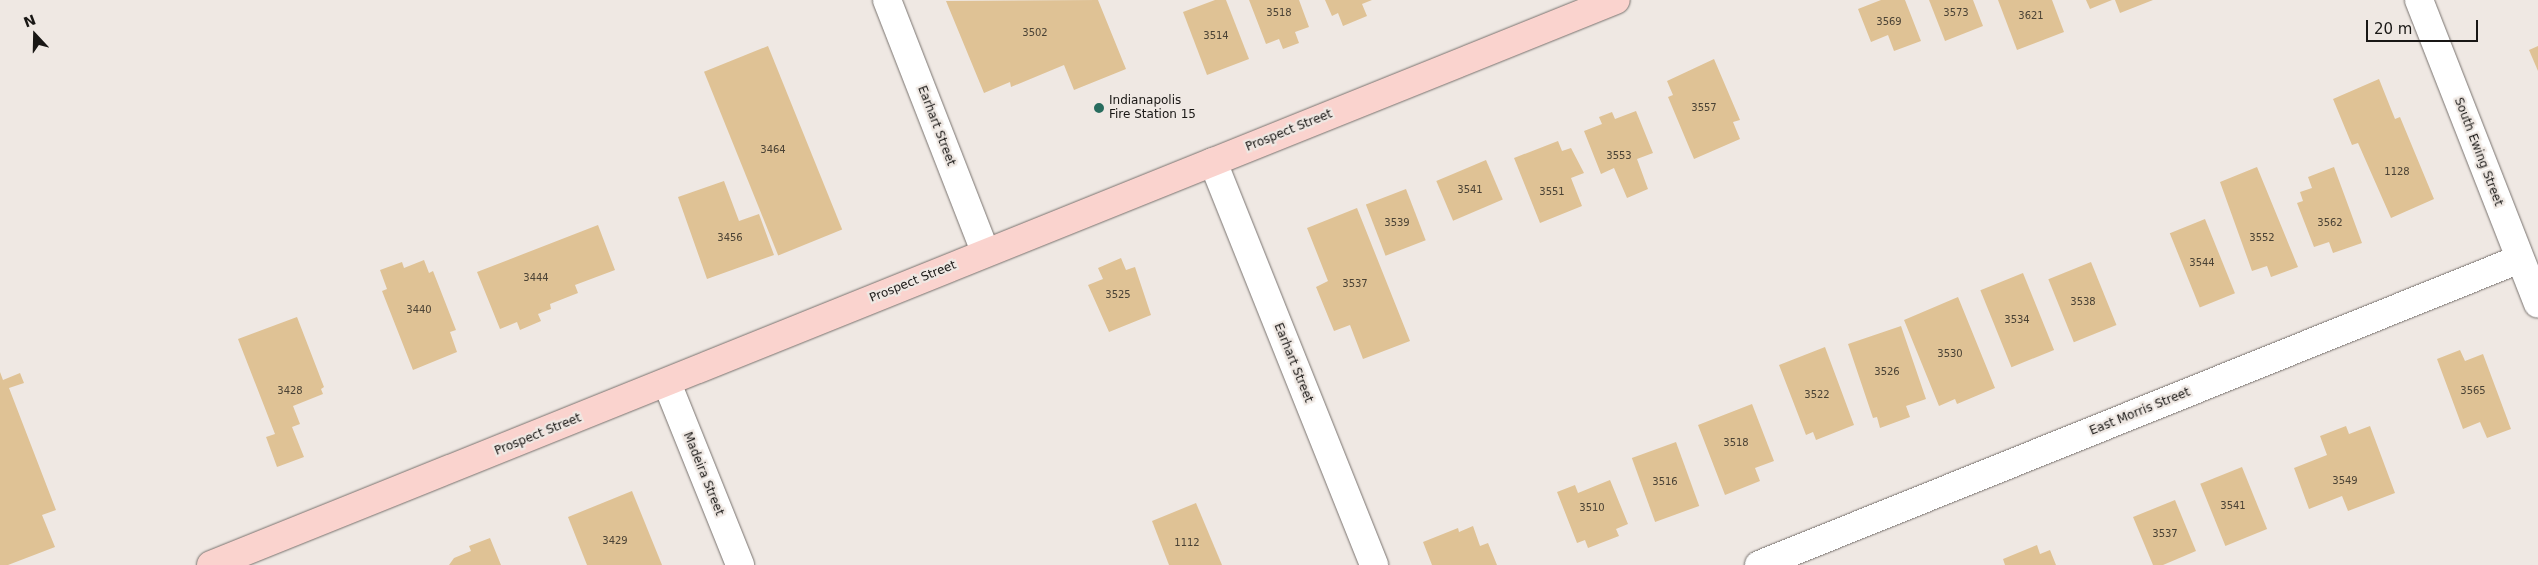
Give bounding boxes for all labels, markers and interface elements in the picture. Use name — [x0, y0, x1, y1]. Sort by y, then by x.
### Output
house number: 3518 — [1266, 7, 1292, 19]
house number: 3573 — [1943, 7, 1969, 19]
north arrow — [10, 10, 60, 60]
house number: 3621 — [2018, 10, 2044, 22]
scale bar — [2368, 10, 2480, 42]
text: N — [21, 11, 38, 31]
house number: 3569 — [1876, 16, 1902, 28]
text: 20 m — [2374, 20, 2412, 38]
house number: 3502 — [1022, 27, 1048, 39]
house number: 3514 — [1203, 30, 1229, 42]
street label: Earhart Street — [914, 84, 958, 168]
place label: Indianapolis Fire Station 15 — [1109, 94, 1196, 122]
street label: South Ewing Street — [2451, 96, 2505, 208]
marker: Indianapolis Fire Station 15 — [1093, 102, 1105, 114]
house number: 3557 — [1691, 102, 1717, 114]
street label: Prospect Street — [1244, 107, 1334, 155]
house number: 3464 — [760, 144, 786, 156]
house number: 3553 — [1606, 150, 1632, 162]
house number: 1128 — [2384, 166, 2410, 178]
house number: 3541 — [1457, 184, 1483, 196]
house number: 3551 — [1539, 186, 1565, 198]
house number: 3539 — [1384, 217, 1410, 229]
house number: 3562 — [2317, 217, 2343, 229]
house number: 3456 — [717, 232, 743, 244]
house number: 3552 — [2249, 232, 2275, 244]
house number: 3544 — [2189, 257, 2215, 269]
street label: Prospect Street — [868, 258, 958, 306]
house number: 3444 — [523, 272, 549, 284]
house number: 3537 — [1342, 278, 1368, 290]
house number: 3525 — [1105, 289, 1131, 301]
house number: 3538 — [2070, 296, 2096, 308]
house number: 3440 — [406, 304, 432, 316]
house number: 3534 — [2004, 314, 2030, 326]
street label: Earhart Street — [1270, 321, 1316, 405]
house number: 3530 — [1937, 348, 1963, 360]
house number: 3526 — [1874, 366, 1900, 378]
house number: 3428 — [277, 385, 303, 397]
street label: East Morris Street — [2088, 385, 2192, 439]
house number: 3565 — [2460, 385, 2486, 397]
house number: 3522 — [1804, 389, 1830, 401]
street label: Prospect Street — [493, 411, 583, 459]
street label: Madeira Street — [680, 430, 726, 518]
house number: 3518 — [1723, 437, 1749, 449]
house number: 3549 — [2332, 475, 2358, 487]
house number: 3516 — [1652, 476, 1678, 488]
house number: 3541 — [2220, 500, 2246, 512]
house number: 3510 — [1579, 502, 1605, 514]
house number: 3537 — [2152, 528, 2178, 540]
house number: 3429 — [602, 535, 628, 547]
house number: 1112 — [1174, 537, 1200, 549]

